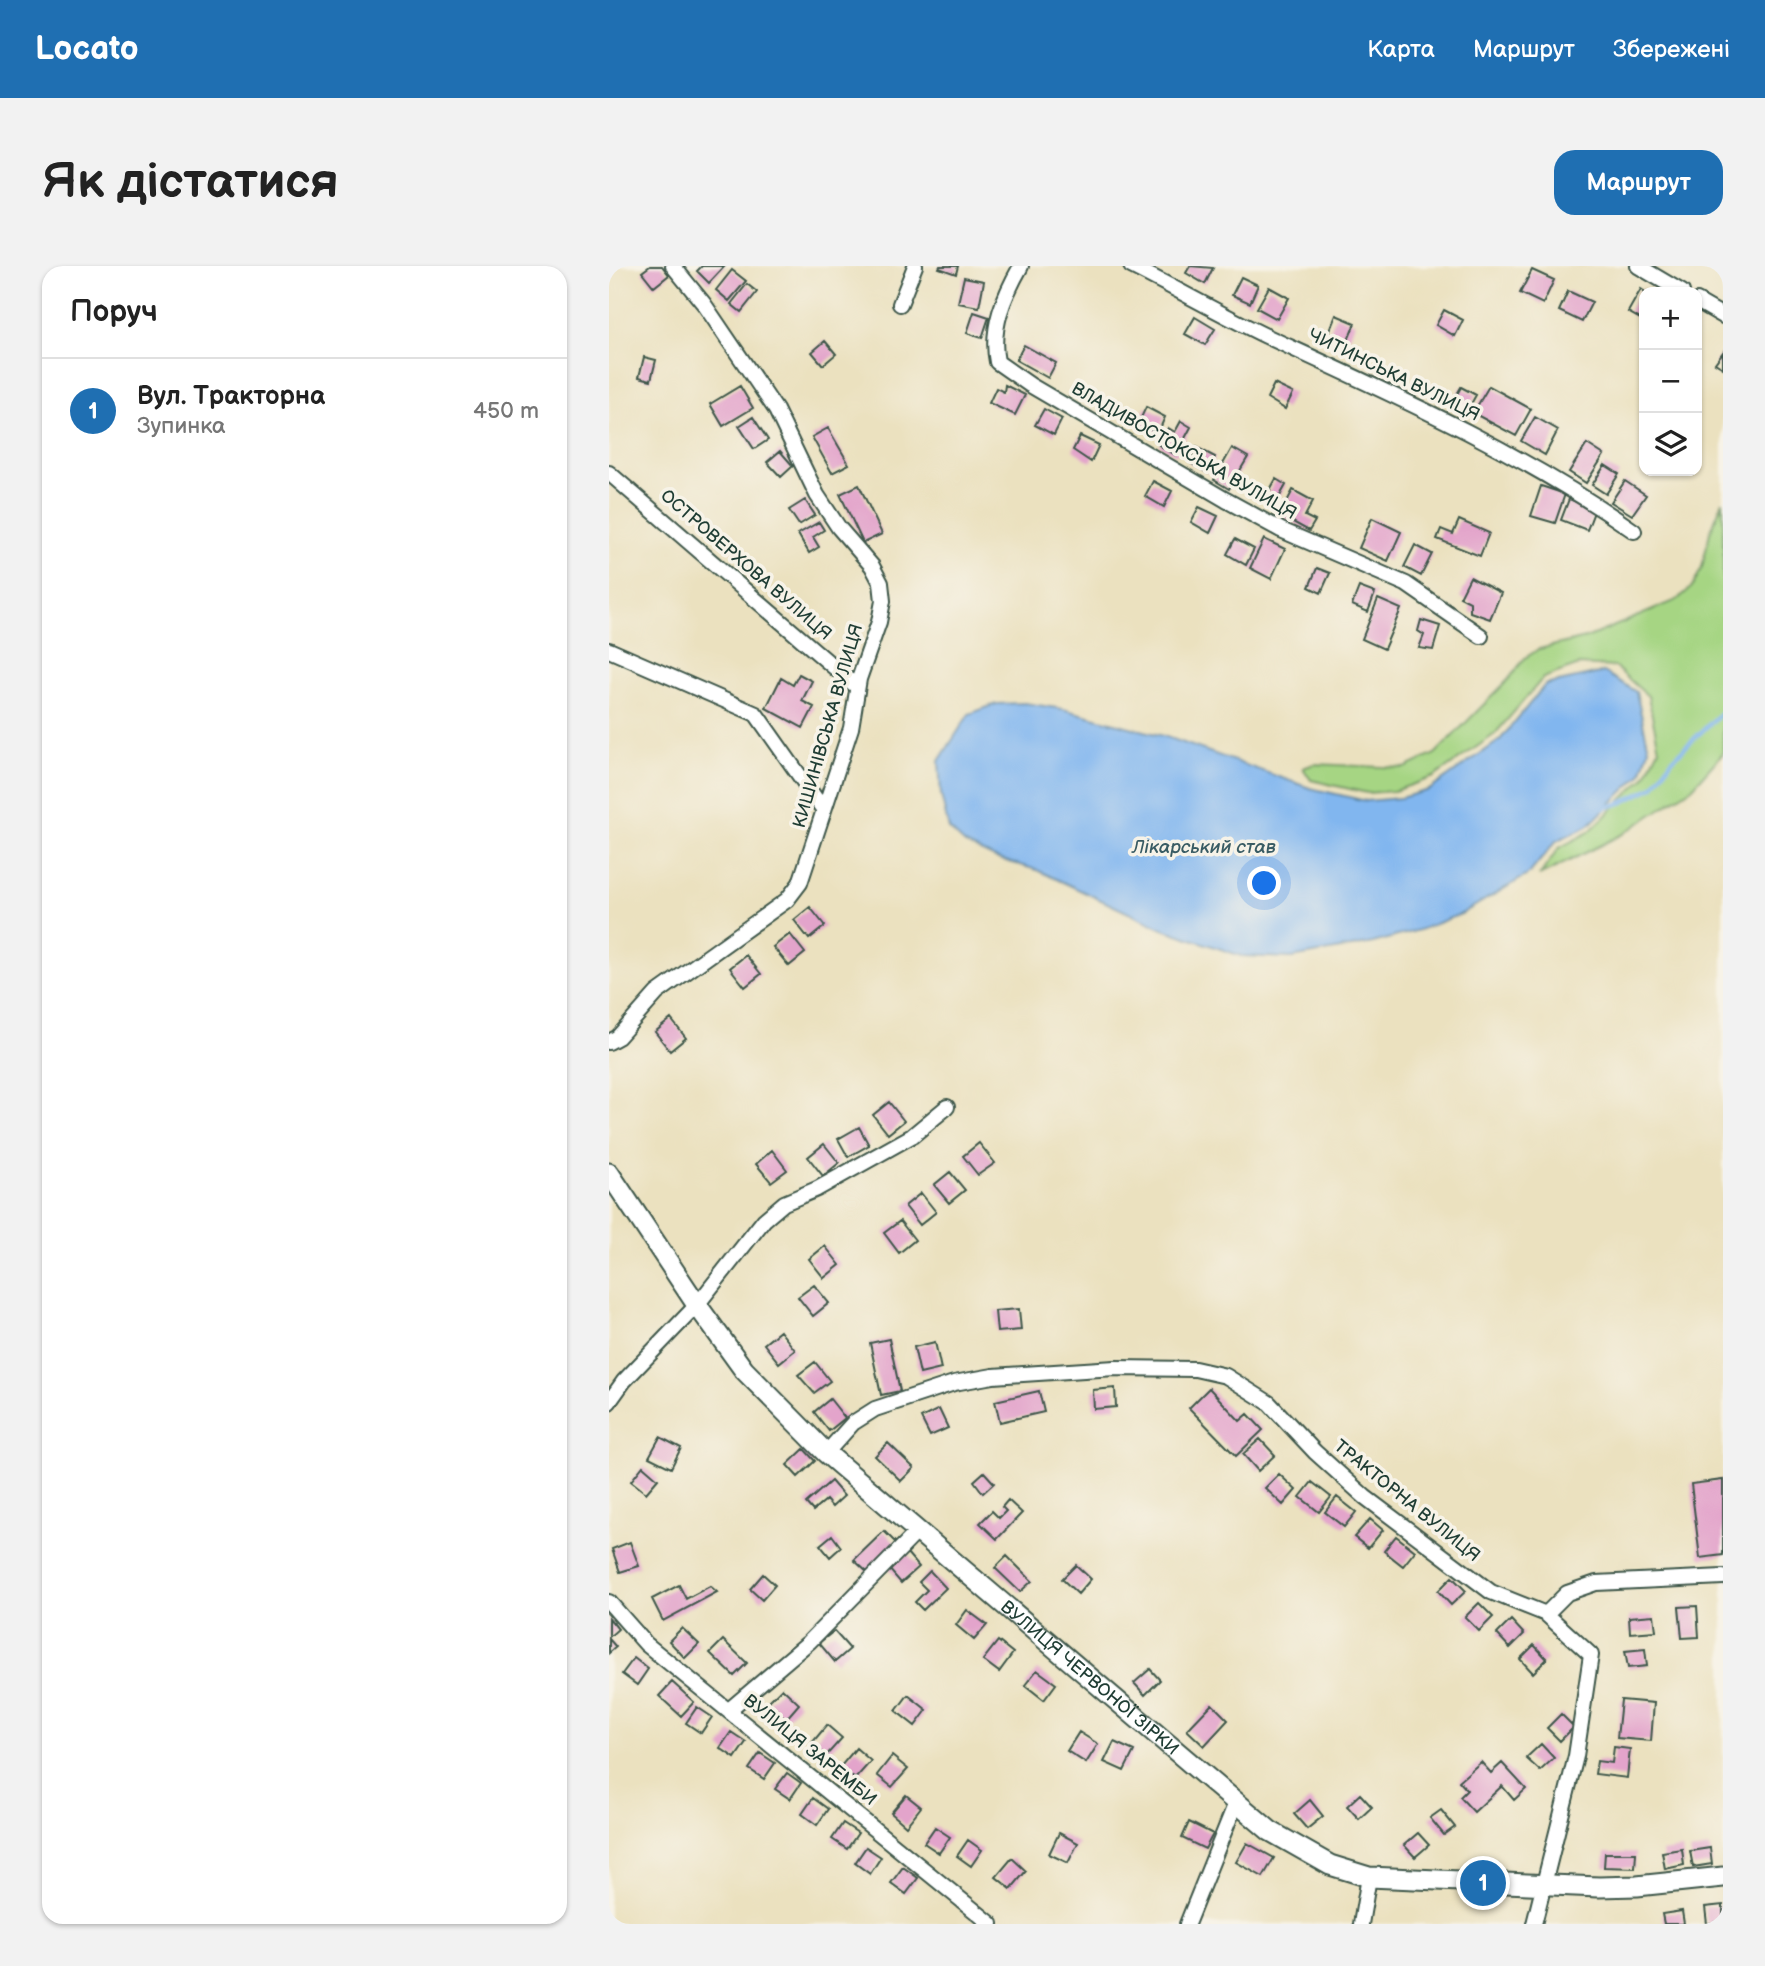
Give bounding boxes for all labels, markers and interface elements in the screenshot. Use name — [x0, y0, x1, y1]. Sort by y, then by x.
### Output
text: Locato — [35, 29, 139, 69]
text: Карта — [1367, 35, 1435, 64]
text: Маршрут — [1473, 35, 1575, 64]
text: Збережені — [1613, 35, 1730, 64]
button: Маршрут — [1554, 150, 1723, 215]
text: Як дістатися — [42, 153, 339, 212]
map controls — [1639, 287, 1702, 476]
button: + — [1639, 287, 1702, 350]
text: Поруч — [70, 294, 158, 330]
street label: ЧИТИНСЬКА ВУЛИЦЯ — [1305, 324, 1483, 426]
button: − — [1639, 350, 1702, 413]
street label: ВЛАДИВОСТОКСЬКА ВУЛИЦЯ — [1068, 378, 1300, 524]
text: Вул. Тракторна — [137, 381, 325, 412]
text: 1 — [88, 397, 98, 425]
text: 450 m — [473, 397, 539, 425]
text: Зупинка — [137, 412, 226, 440]
button: layers — [1639, 413, 1702, 476]
street label: ОСТРОВЕРХОВА ВУЛИЦЯ — [656, 485, 836, 645]
street label: КИШИНІВСЬКА ВУЛИЦЯ — [789, 622, 867, 830]
water label: Лікарський став — [1131, 836, 1276, 859]
your location — [1247, 866, 1281, 900]
street label: ТРАКТОРНА ВУЛИЦЯ — [1330, 1436, 1484, 1566]
street label: ВУЛИЦЯ ЧЕРВОНОЇ ЗІРКИ — [996, 1596, 1183, 1759]
street label: ВУЛИЦЯ ЗАРЕМБИ — [739, 1690, 881, 1810]
pin: 1 — [1460, 1857, 1506, 1909]

